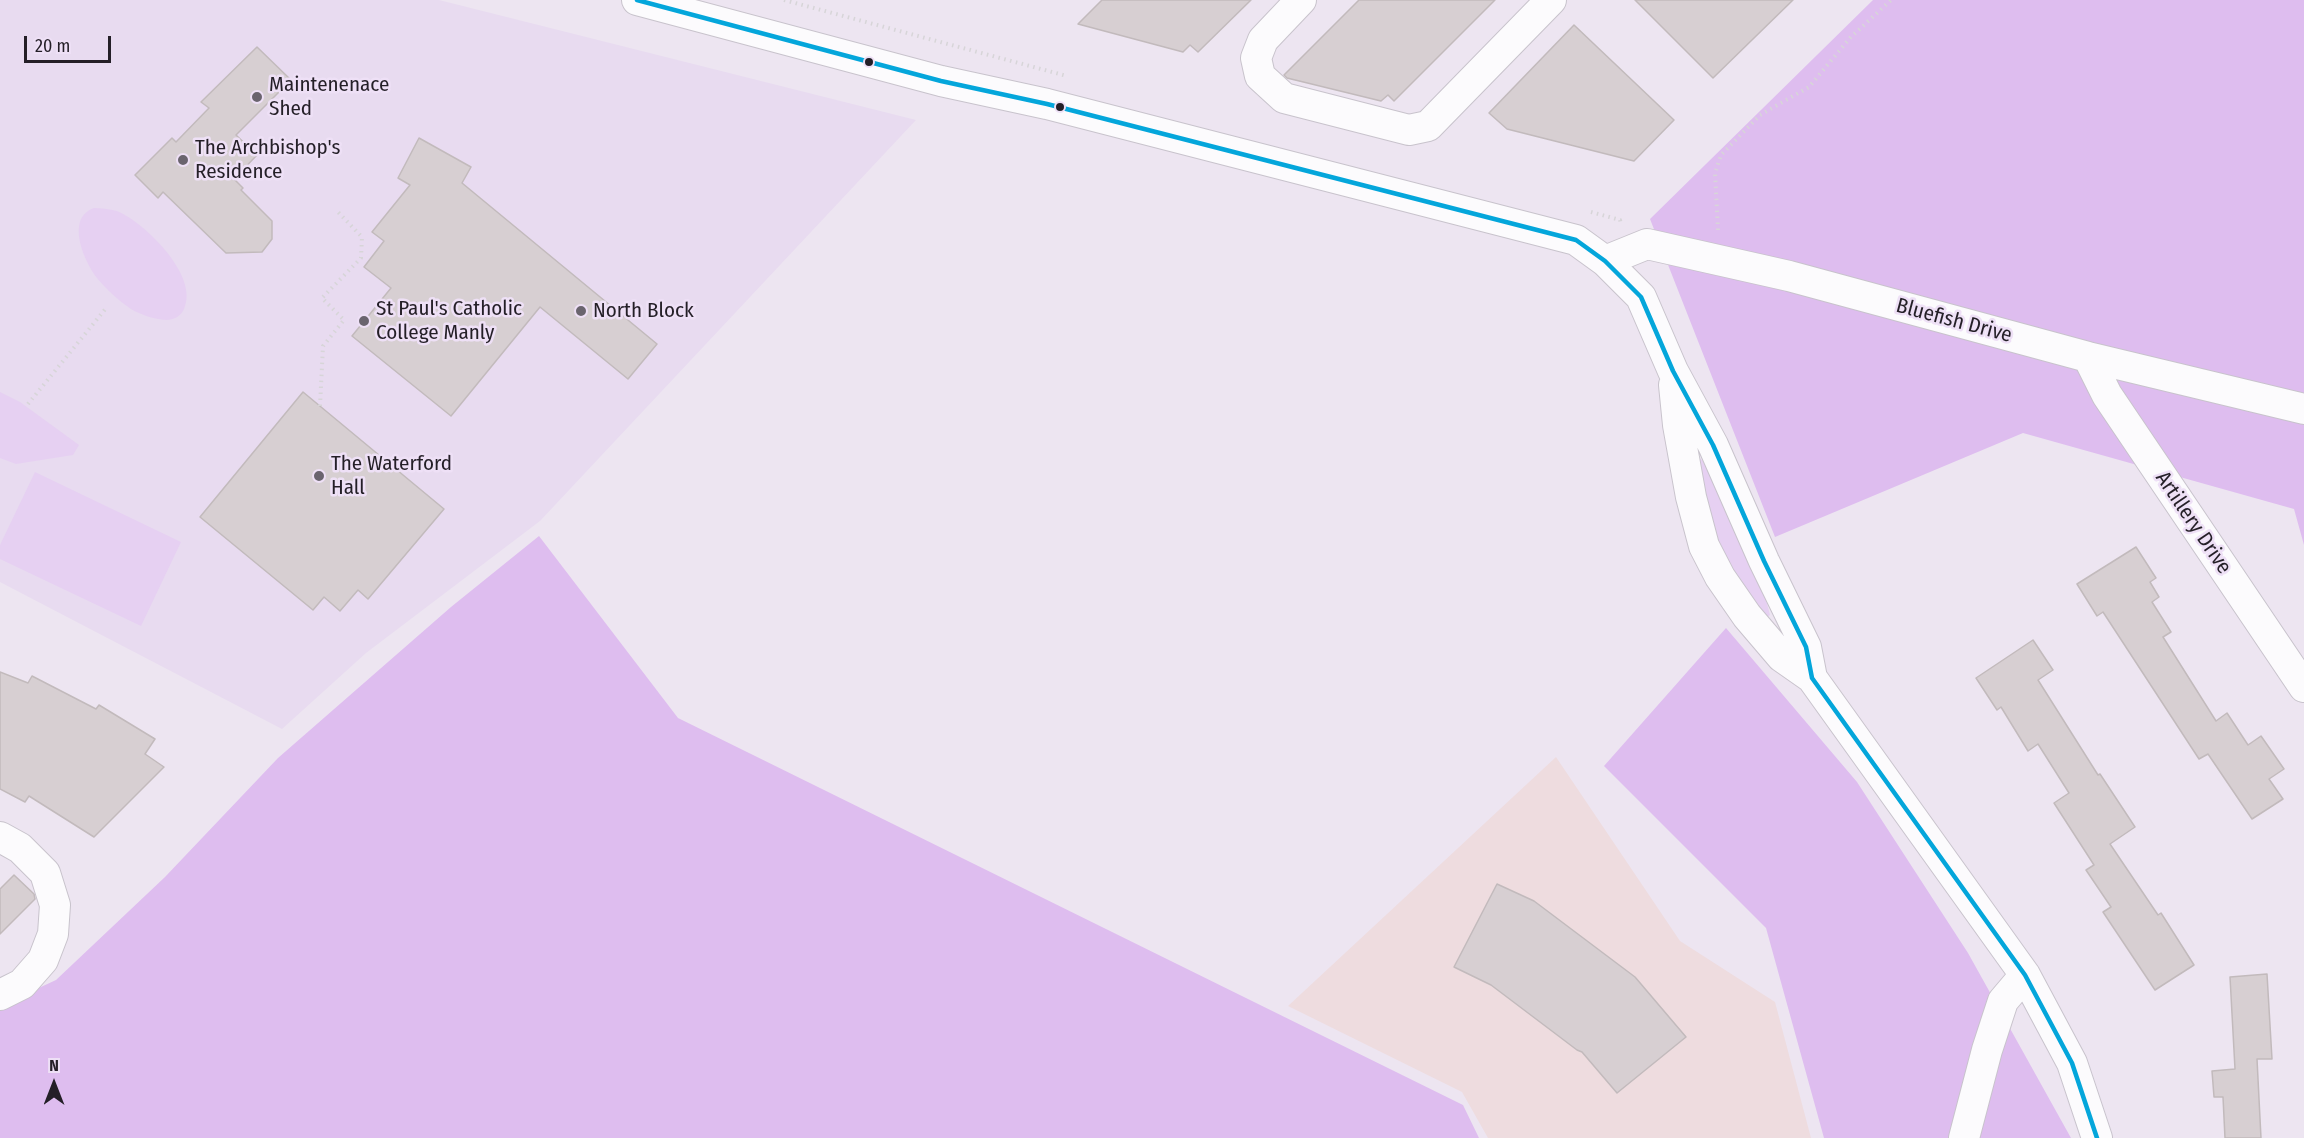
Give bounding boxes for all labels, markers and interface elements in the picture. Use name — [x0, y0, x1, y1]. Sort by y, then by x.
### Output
scale bar — [27, 24, 114, 62]
text: 20 m — [35, 35, 70, 57]
unlabelled marker — [863, 56, 875, 68]
place label: Maintenenace Shed — [269, 72, 389, 122]
marker: Maintenenace Shed — [250, 90, 264, 104]
unlabelled marker — [1054, 101, 1066, 113]
place label: The Archbishop's Residence — [195, 135, 340, 185]
marker: The Archbishop's Residence — [176, 153, 190, 167]
street label: Bluefish Drive — [1893, 293, 2015, 349]
place label: St Paul's Catholic College Manly — [376, 296, 522, 346]
place label: North Block — [593, 298, 694, 324]
marker: North Block — [574, 304, 588, 318]
marker: St Paul's Catholic College Manly — [357, 314, 371, 328]
place label: The Waterford Hall — [331, 451, 452, 501]
street label: Artillery Drive — [2150, 467, 2236, 579]
marker: The Waterford Hall — [312, 469, 326, 483]
north arrow — [24, 1054, 84, 1114]
text: N — [49, 1056, 59, 1075]

